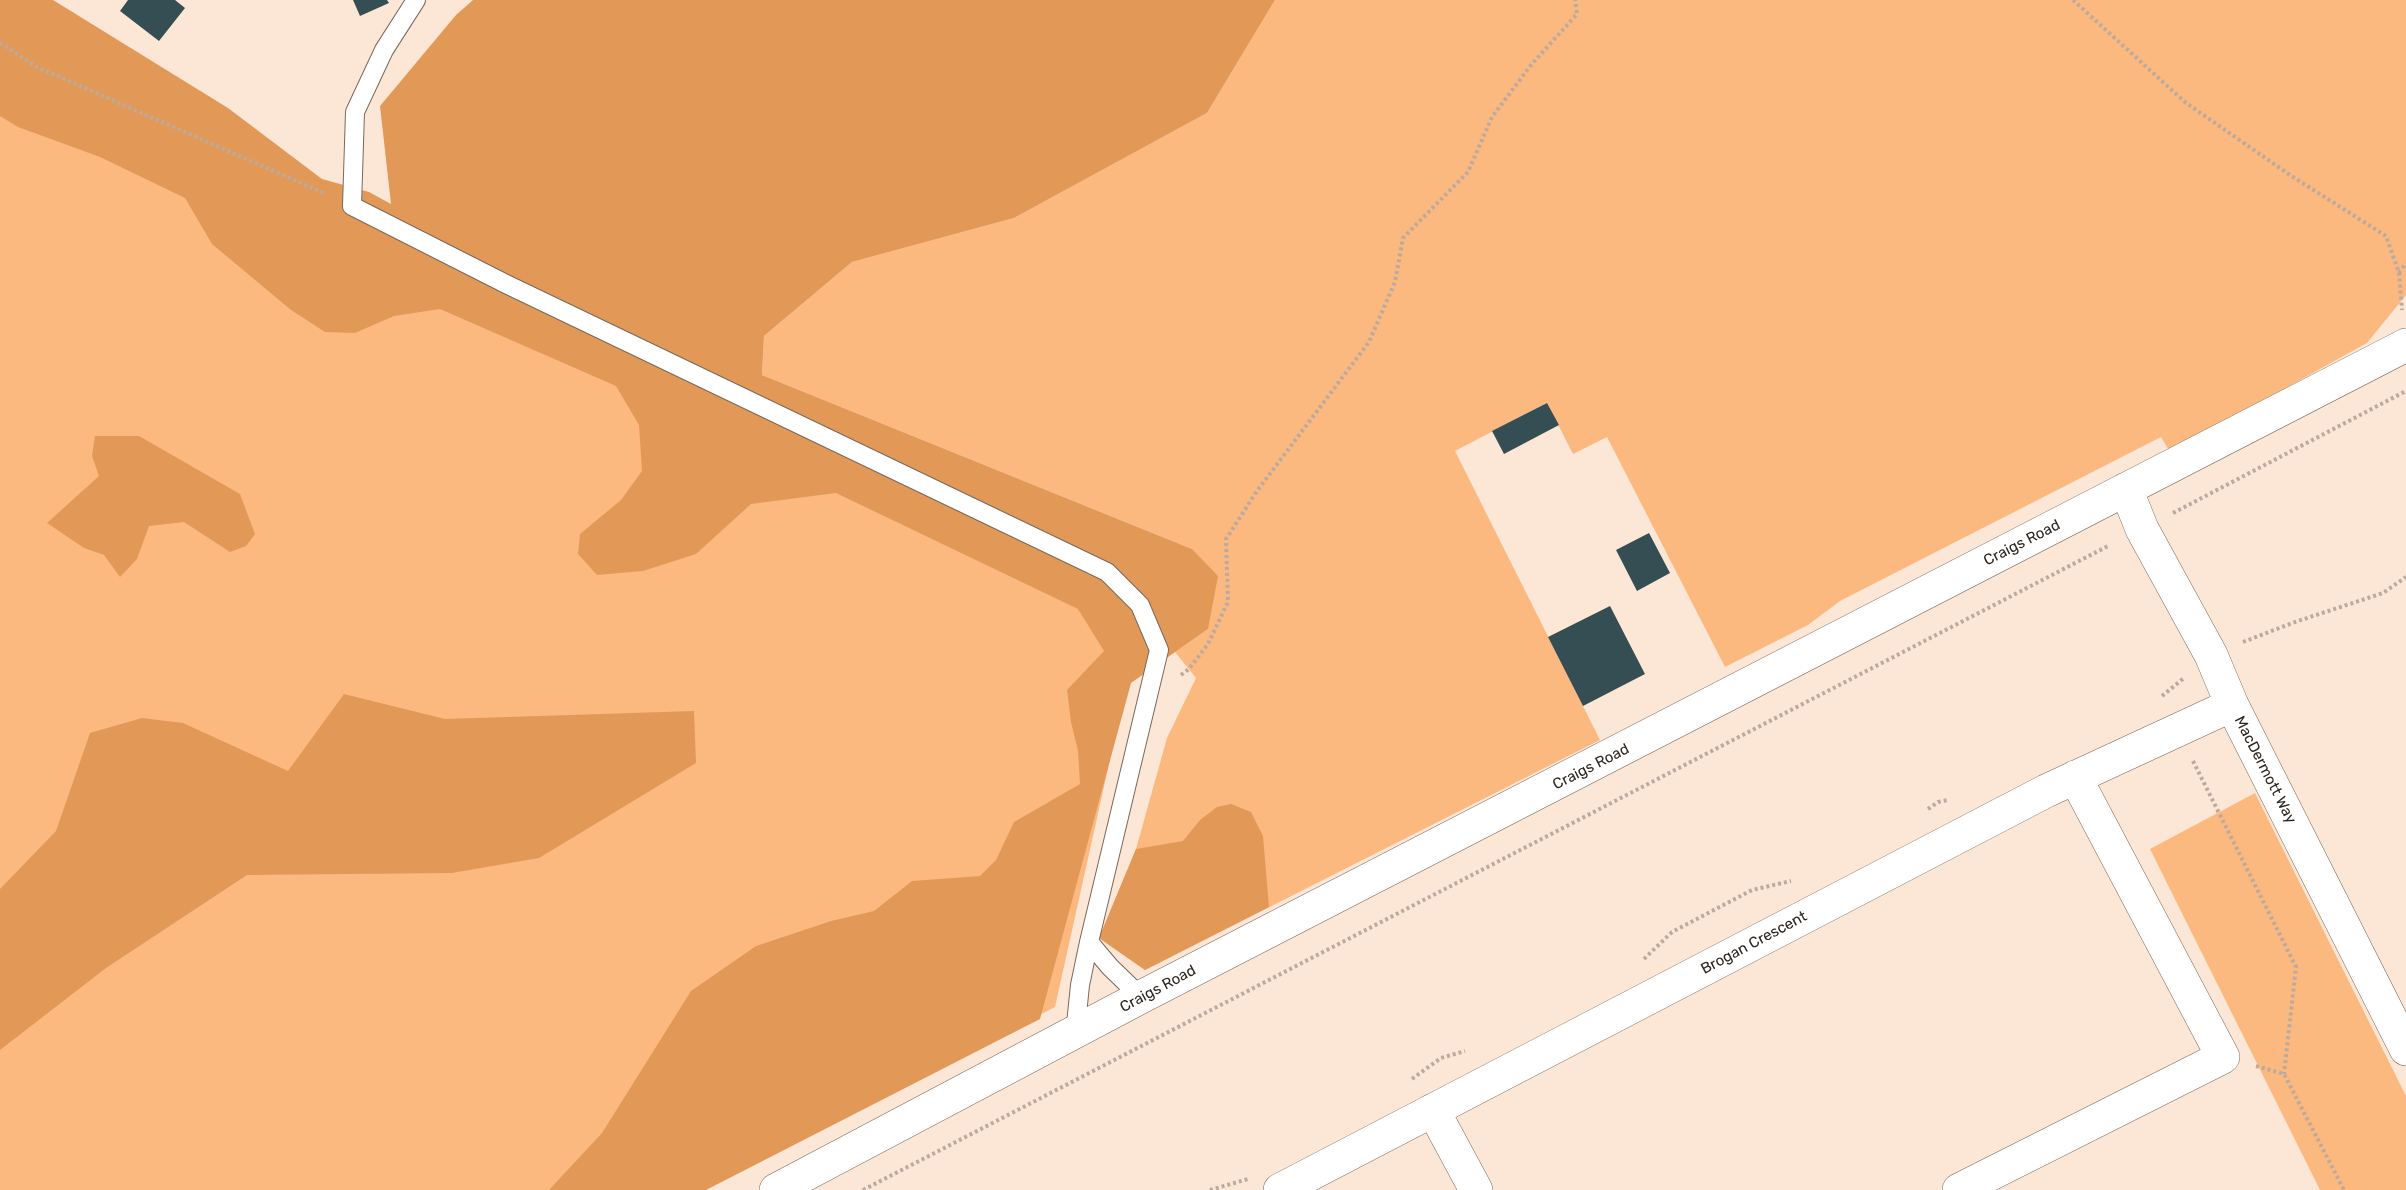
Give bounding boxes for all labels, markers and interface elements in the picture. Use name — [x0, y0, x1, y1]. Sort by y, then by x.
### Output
street label: Craigs Road — [1981, 516, 2063, 570]
street label: MacDermott Way — [2230, 713, 2300, 827]
street label: Craigs Road — [1550, 740, 1632, 794]
street label: Brogan Crescent — [1698, 908, 1810, 978]
street label: Craigs Road — [1117, 961, 1199, 1017]

